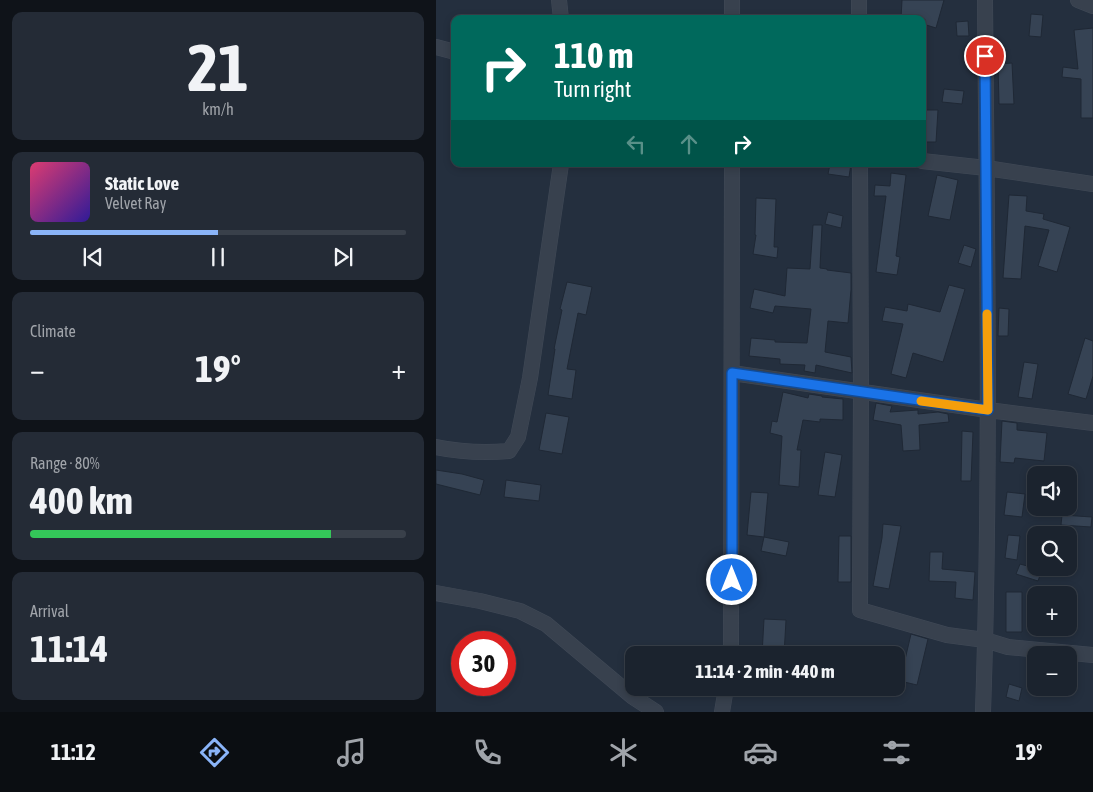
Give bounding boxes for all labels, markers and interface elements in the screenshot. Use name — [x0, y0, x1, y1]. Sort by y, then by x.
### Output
text: 21 — [187, 30, 249, 105]
icon: right — [471, 35, 536, 100]
text: 110 m — [554, 35, 633, 75]
pin — [964, 35, 1006, 77]
icon: arrive — [971, 42, 999, 70]
text: Turn right — [554, 76, 631, 102]
text: km/h — [202, 100, 234, 118]
icon: left — [622, 130, 650, 158]
icon: ahead — [675, 130, 703, 158]
icon: right — [728, 130, 756, 158]
text: Static Love — [105, 172, 179, 194]
text: Velvet Ray — [105, 194, 166, 212]
icon: previous — [79, 243, 107, 271]
icon: pause — [204, 243, 232, 271]
icon: next — [329, 243, 357, 271]
text: Climate — [30, 322, 76, 340]
text: 19° — [195, 347, 241, 390]
text: − — [30, 353, 45, 385]
text: + — [391, 353, 406, 385]
text: Range · 80% — [30, 454, 100, 472]
map controls — [1027, 466, 1077, 696]
button: sound — [1027, 466, 1077, 516]
text: 400 km — [30, 479, 133, 522]
button: search — [1027, 526, 1077, 576]
position arrow — [705, 553, 757, 605]
button: + — [1027, 586, 1077, 636]
text: Arrival — [30, 602, 69, 620]
text: 11:14 — [30, 627, 108, 670]
speed limit sign: 30 — [451, 631, 516, 696]
button: − — [1027, 646, 1077, 696]
text: 11:14 · 2 min · 440 m — [695, 660, 835, 682]
icon: directions — [197, 735, 232, 770]
icon: music — [334, 735, 369, 770]
icon: phone — [470, 735, 505, 770]
icon: climate — [606, 735, 641, 770]
icon: car — [743, 735, 778, 770]
icon: filters — [879, 735, 914, 770]
text: 11:12 — [51, 739, 96, 765]
text: 19° — [1015, 739, 1042, 765]

